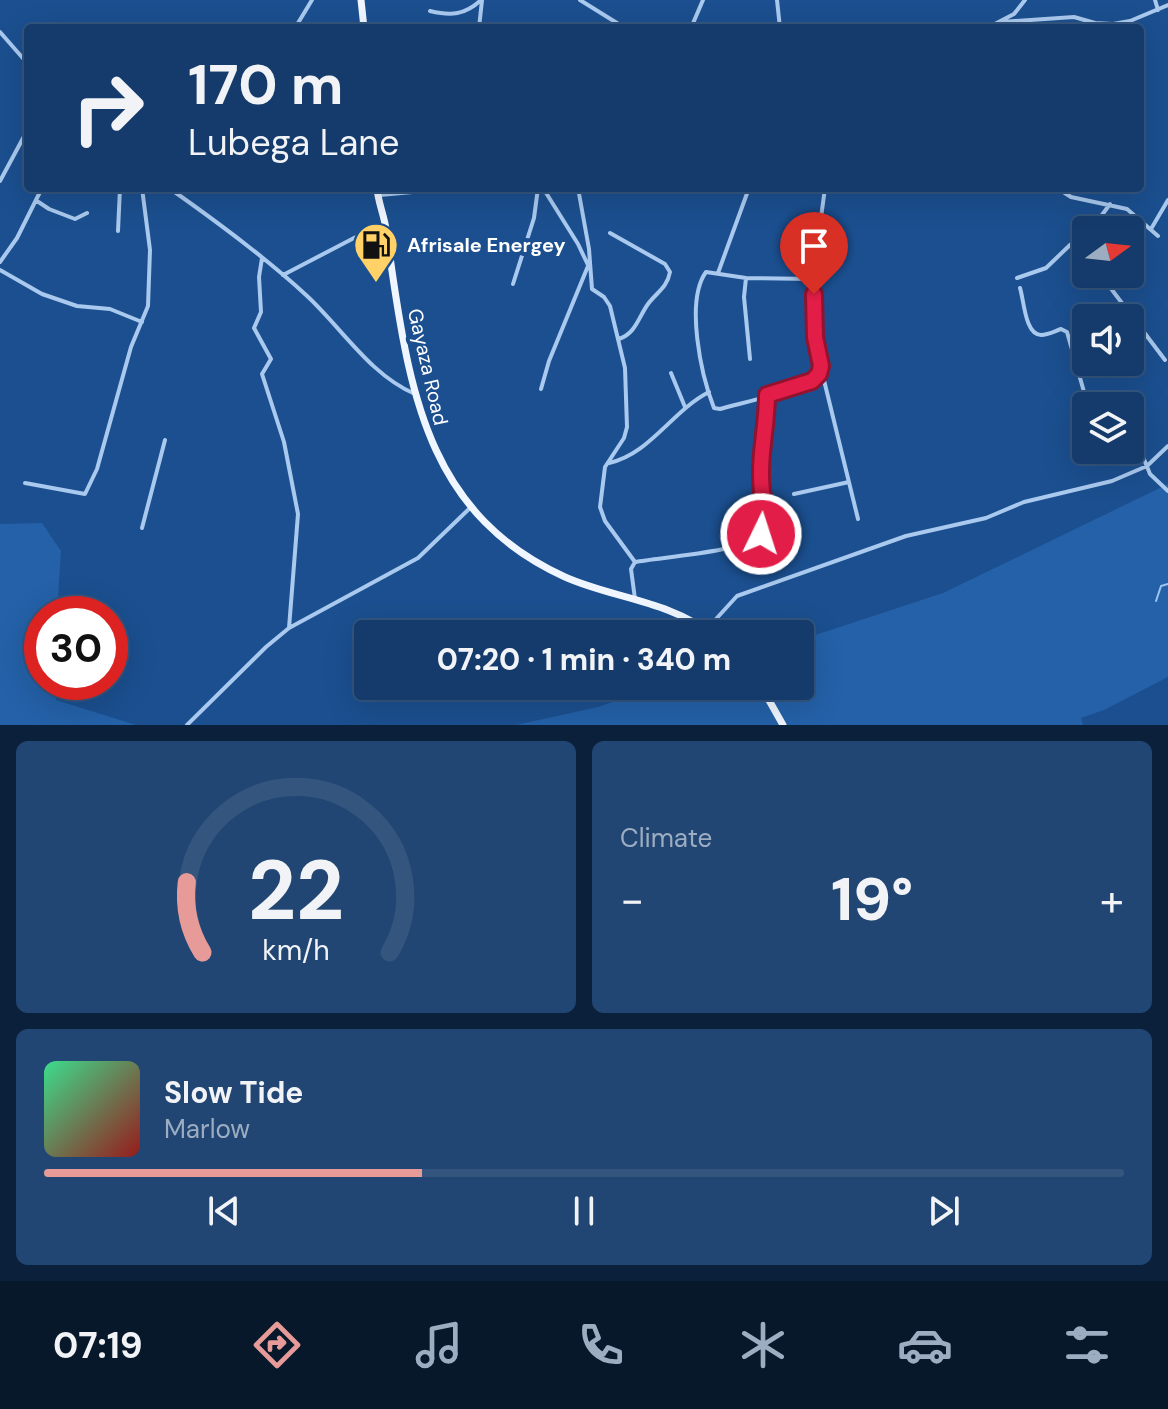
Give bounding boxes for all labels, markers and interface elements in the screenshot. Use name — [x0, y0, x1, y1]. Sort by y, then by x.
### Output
text: 170 m — [188, 48, 343, 121]
icon: right — [56, 56, 160, 160]
text: Lubega Lane — [188, 119, 399, 166]
pin — [780, 212, 848, 294]
north arrow — [1072, 216, 1144, 288]
map controls — [1072, 216, 1144, 464]
fuel station icon: Afrisale Energey — [352, 221, 400, 284]
icon: arrive — [792, 224, 836, 268]
place label: Afrisale Energey — [407, 232, 566, 258]
button: sound — [1072, 304, 1144, 376]
street label: Gayaza Road — [402, 306, 454, 428]
button: layers — [1072, 392, 1144, 464]
position arrow — [719, 492, 803, 576]
speed limit sign: 30 — [24, 596, 128, 700]
text: 07:20 · 1 min · 340 m — [437, 640, 731, 679]
text: Climate — [620, 821, 712, 855]
text: 22 — [248, 836, 344, 945]
text: 19° — [831, 860, 913, 939]
text: − — [620, 871, 644, 929]
text: + — [1100, 871, 1124, 929]
text: km/h — [262, 932, 330, 969]
text: Slow Tide — [164, 1073, 303, 1112]
text: Marlow — [164, 1112, 250, 1146]
icon: previous — [202, 1189, 246, 1233]
icon: pause — [562, 1189, 606, 1233]
icon: next — [922, 1189, 966, 1233]
icon: directions — [249, 1317, 305, 1373]
icon: music — [411, 1317, 467, 1373]
icon: phone — [573, 1317, 629, 1373]
icon: climate — [735, 1317, 791, 1373]
icon: car — [897, 1317, 953, 1373]
icon: filters — [1059, 1317, 1115, 1373]
text: 07:19 — [53, 1322, 143, 1369]

